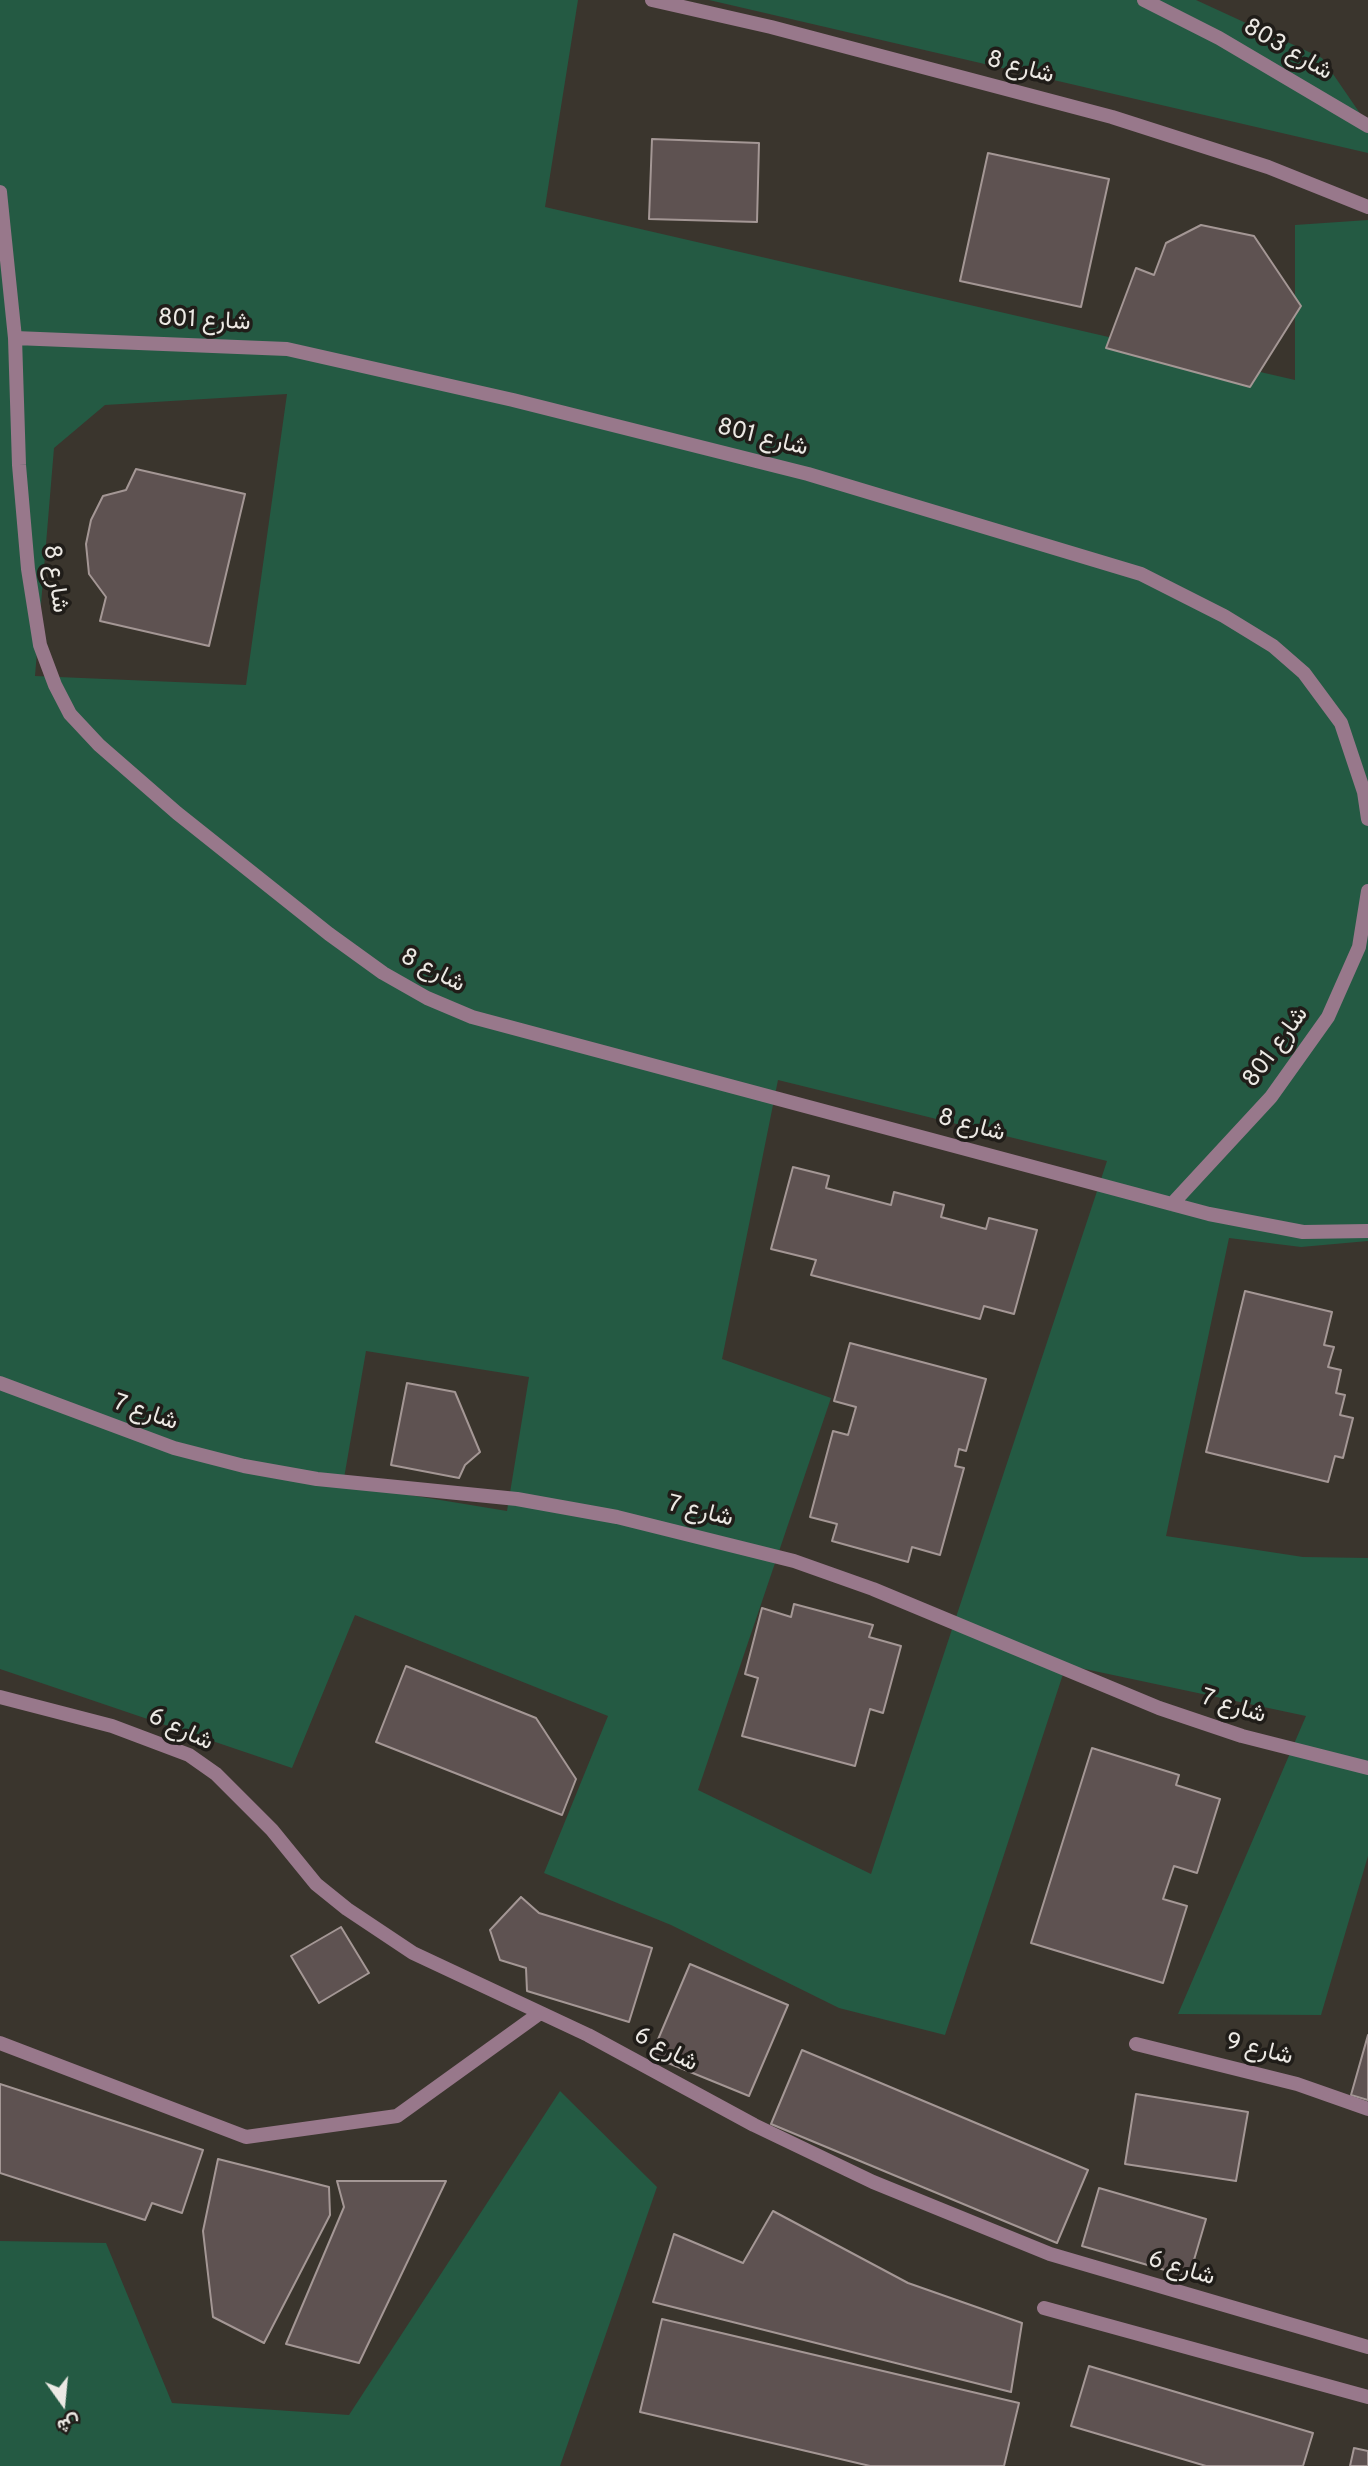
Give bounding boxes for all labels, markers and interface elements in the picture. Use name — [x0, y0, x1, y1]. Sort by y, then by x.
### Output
street label: شارع 803 — [1237, 14, 1337, 88]
street label: شارع 8 — [983, 46, 1057, 92]
street label: شارع 801 — [157, 305, 251, 339]
street label: شارع 801 — [714, 414, 810, 464]
street label: شارع 8 — [35, 543, 73, 615]
street label: شارع 8 — [395, 944, 469, 1000]
street label: شارع 801 — [1238, 1002, 1316, 1094]
street label: شارع 8 — [934, 1104, 1008, 1150]
street label: شارع 7 — [109, 1390, 181, 1438]
street label: شارع 7 — [664, 1491, 736, 1535]
street label: شارع 7 — [1197, 1685, 1269, 1731]
street label: شارع 6 — [143, 1704, 217, 1758]
street label: شارع 6 — [628, 2022, 702, 2080]
street label: شارع 9 — [1222, 2029, 1296, 2073]
street label: شارع 6 — [1144, 2246, 1218, 2294]
north arrow — [28, 2368, 98, 2438]
text: ش — [54, 2409, 83, 2438]

